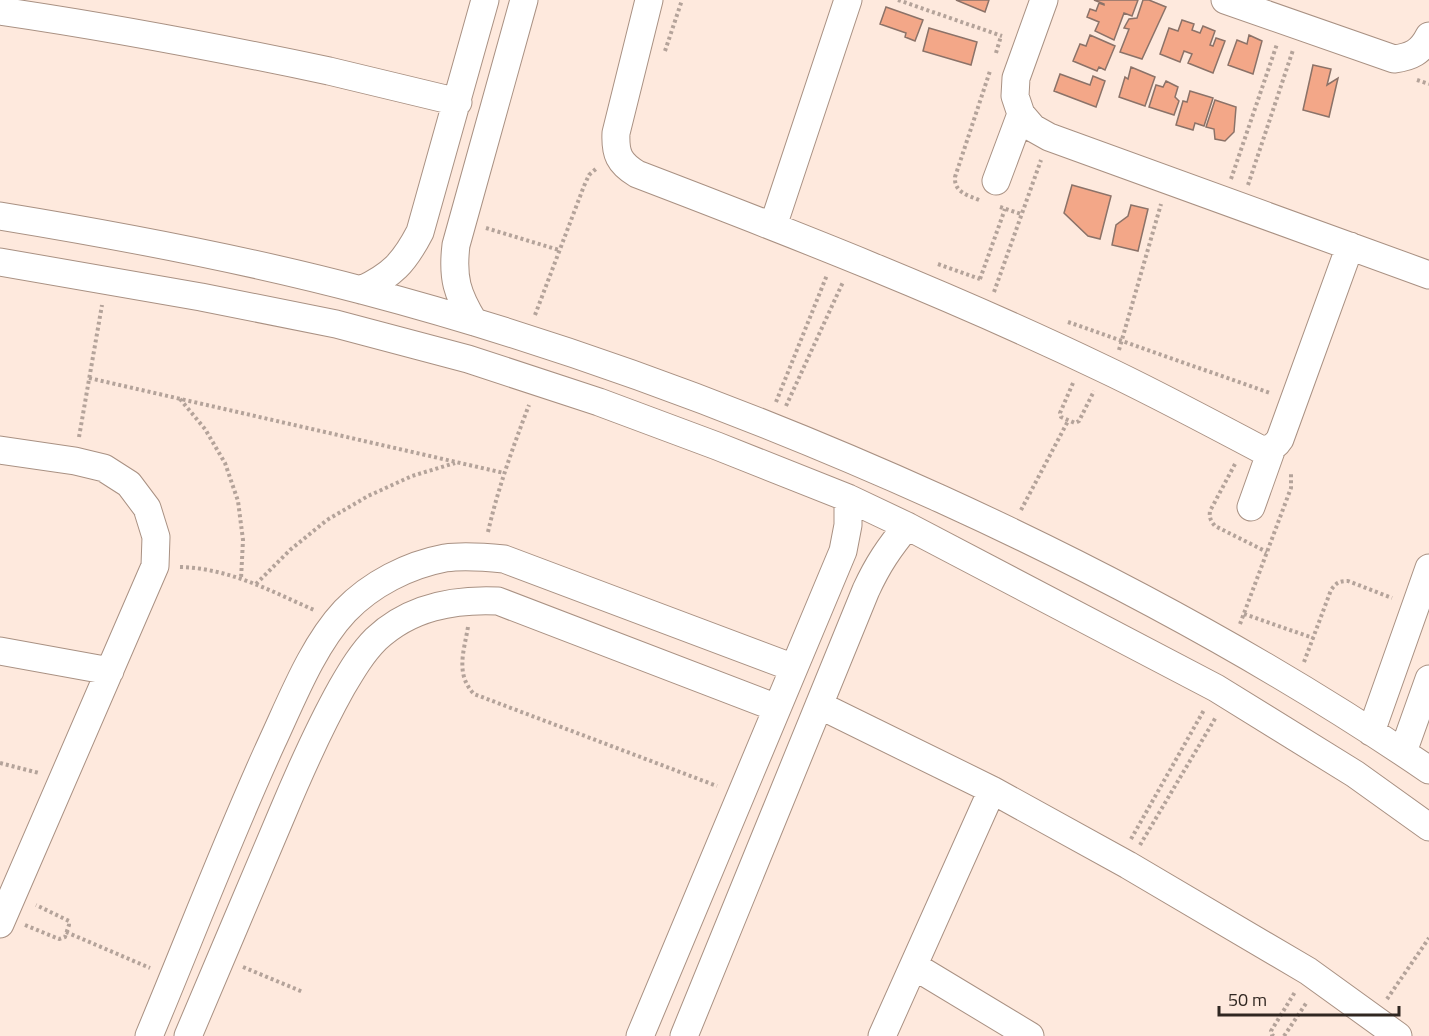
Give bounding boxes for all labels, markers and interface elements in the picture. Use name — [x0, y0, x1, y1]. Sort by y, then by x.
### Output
scale bar — [1219, 979, 1399, 1017]
text: 50 m — [1228, 986, 1267, 1013]

